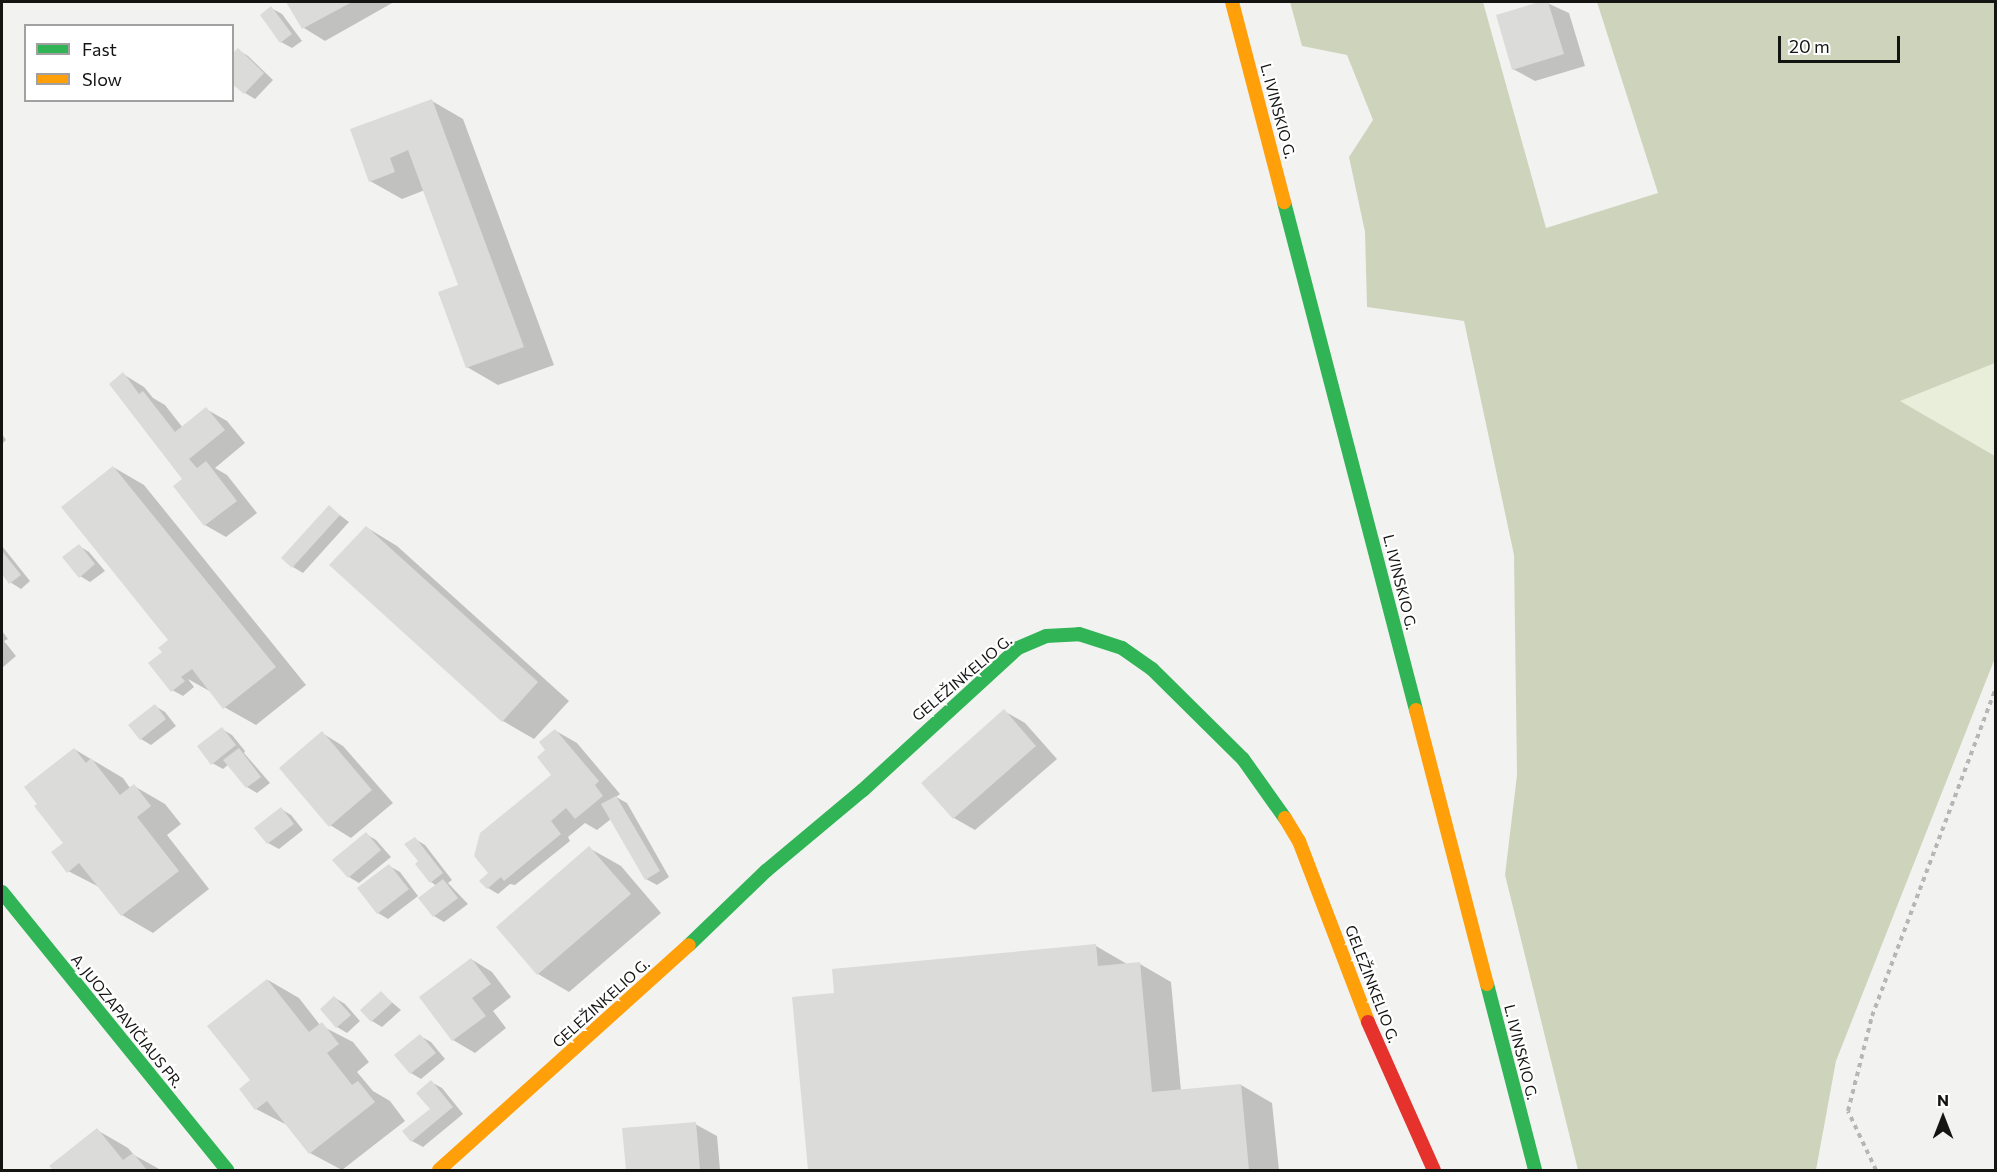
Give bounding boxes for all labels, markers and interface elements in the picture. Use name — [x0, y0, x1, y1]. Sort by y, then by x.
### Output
legend — [24, 24, 234, 102]
scale bar — [1781, 24, 1902, 62]
text: 20 m — [1789, 35, 1830, 57]
text: Fast — [82, 38, 117, 60]
street label: L. IVINSKIO G. — [1257, 61, 1299, 161]
text: Slow — [82, 68, 122, 90]
street label: L. IVINSKIO G. — [1379, 532, 1421, 632]
street label: GELEŽINKELIO G. — [909, 631, 1015, 725]
street label: GELEŽINKELIO G. — [1341, 923, 1403, 1045]
street label: A. JUOZAPAVIČIAUS PR. — [67, 950, 187, 1092]
street label: GELEŽINKELIO G. — [549, 955, 653, 1051]
street label: L. IVINSKIO G. — [1500, 1002, 1542, 1102]
north arrow — [1913, 1088, 1973, 1148]
text: N — [1937, 1090, 1949, 1109]

